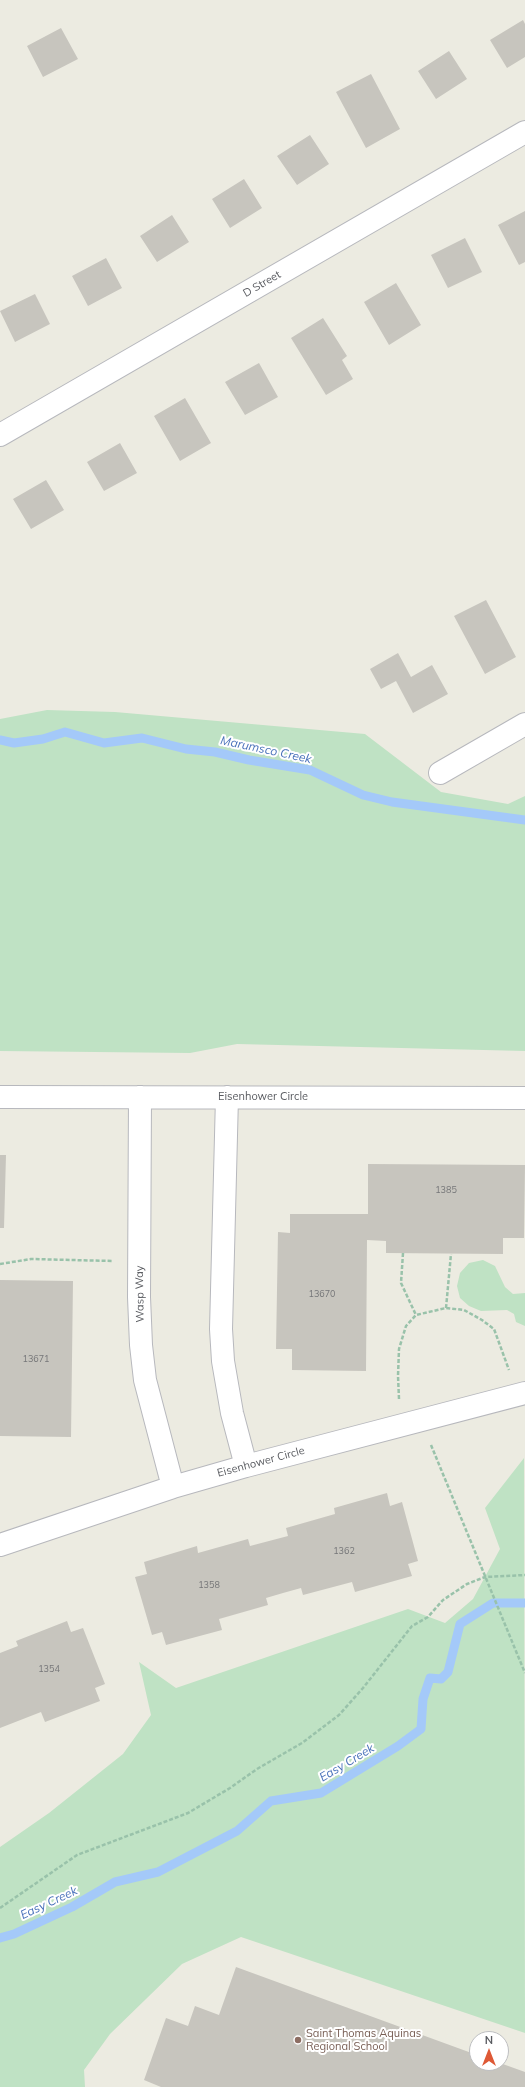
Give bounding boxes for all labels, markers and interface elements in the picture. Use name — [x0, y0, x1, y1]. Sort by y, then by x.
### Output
street label: D Street — [241, 268, 283, 300]
water label: Marumsco Creek — [219, 733, 313, 767]
street label: Eisenhower Circle — [218, 1090, 308, 1104]
house number: 1385 — [435, 1185, 457, 1195]
street label: Wasp Way — [133, 1265, 147, 1323]
house number: 13670 — [309, 1289, 335, 1299]
house number: 13671 — [23, 1354, 49, 1364]
street label: Eisenhower Circle — [216, 1444, 306, 1480]
house number: 1362 — [333, 1546, 355, 1556]
house number: 1358 — [198, 1580, 220, 1590]
house number: 1354 — [38, 1664, 60, 1674]
water label: Easy Creek — [317, 1741, 377, 1785]
water label: Easy Creek — [18, 1884, 80, 1922]
place label: Saint Thomas Aquinas Regional School — [306, 2027, 421, 2053]
north arrow — [469, 2031, 509, 2071]
text: N — [485, 2033, 493, 2047]
marker: Saint Thomas Aquinas Regional School — [293, 2035, 303, 2045]

